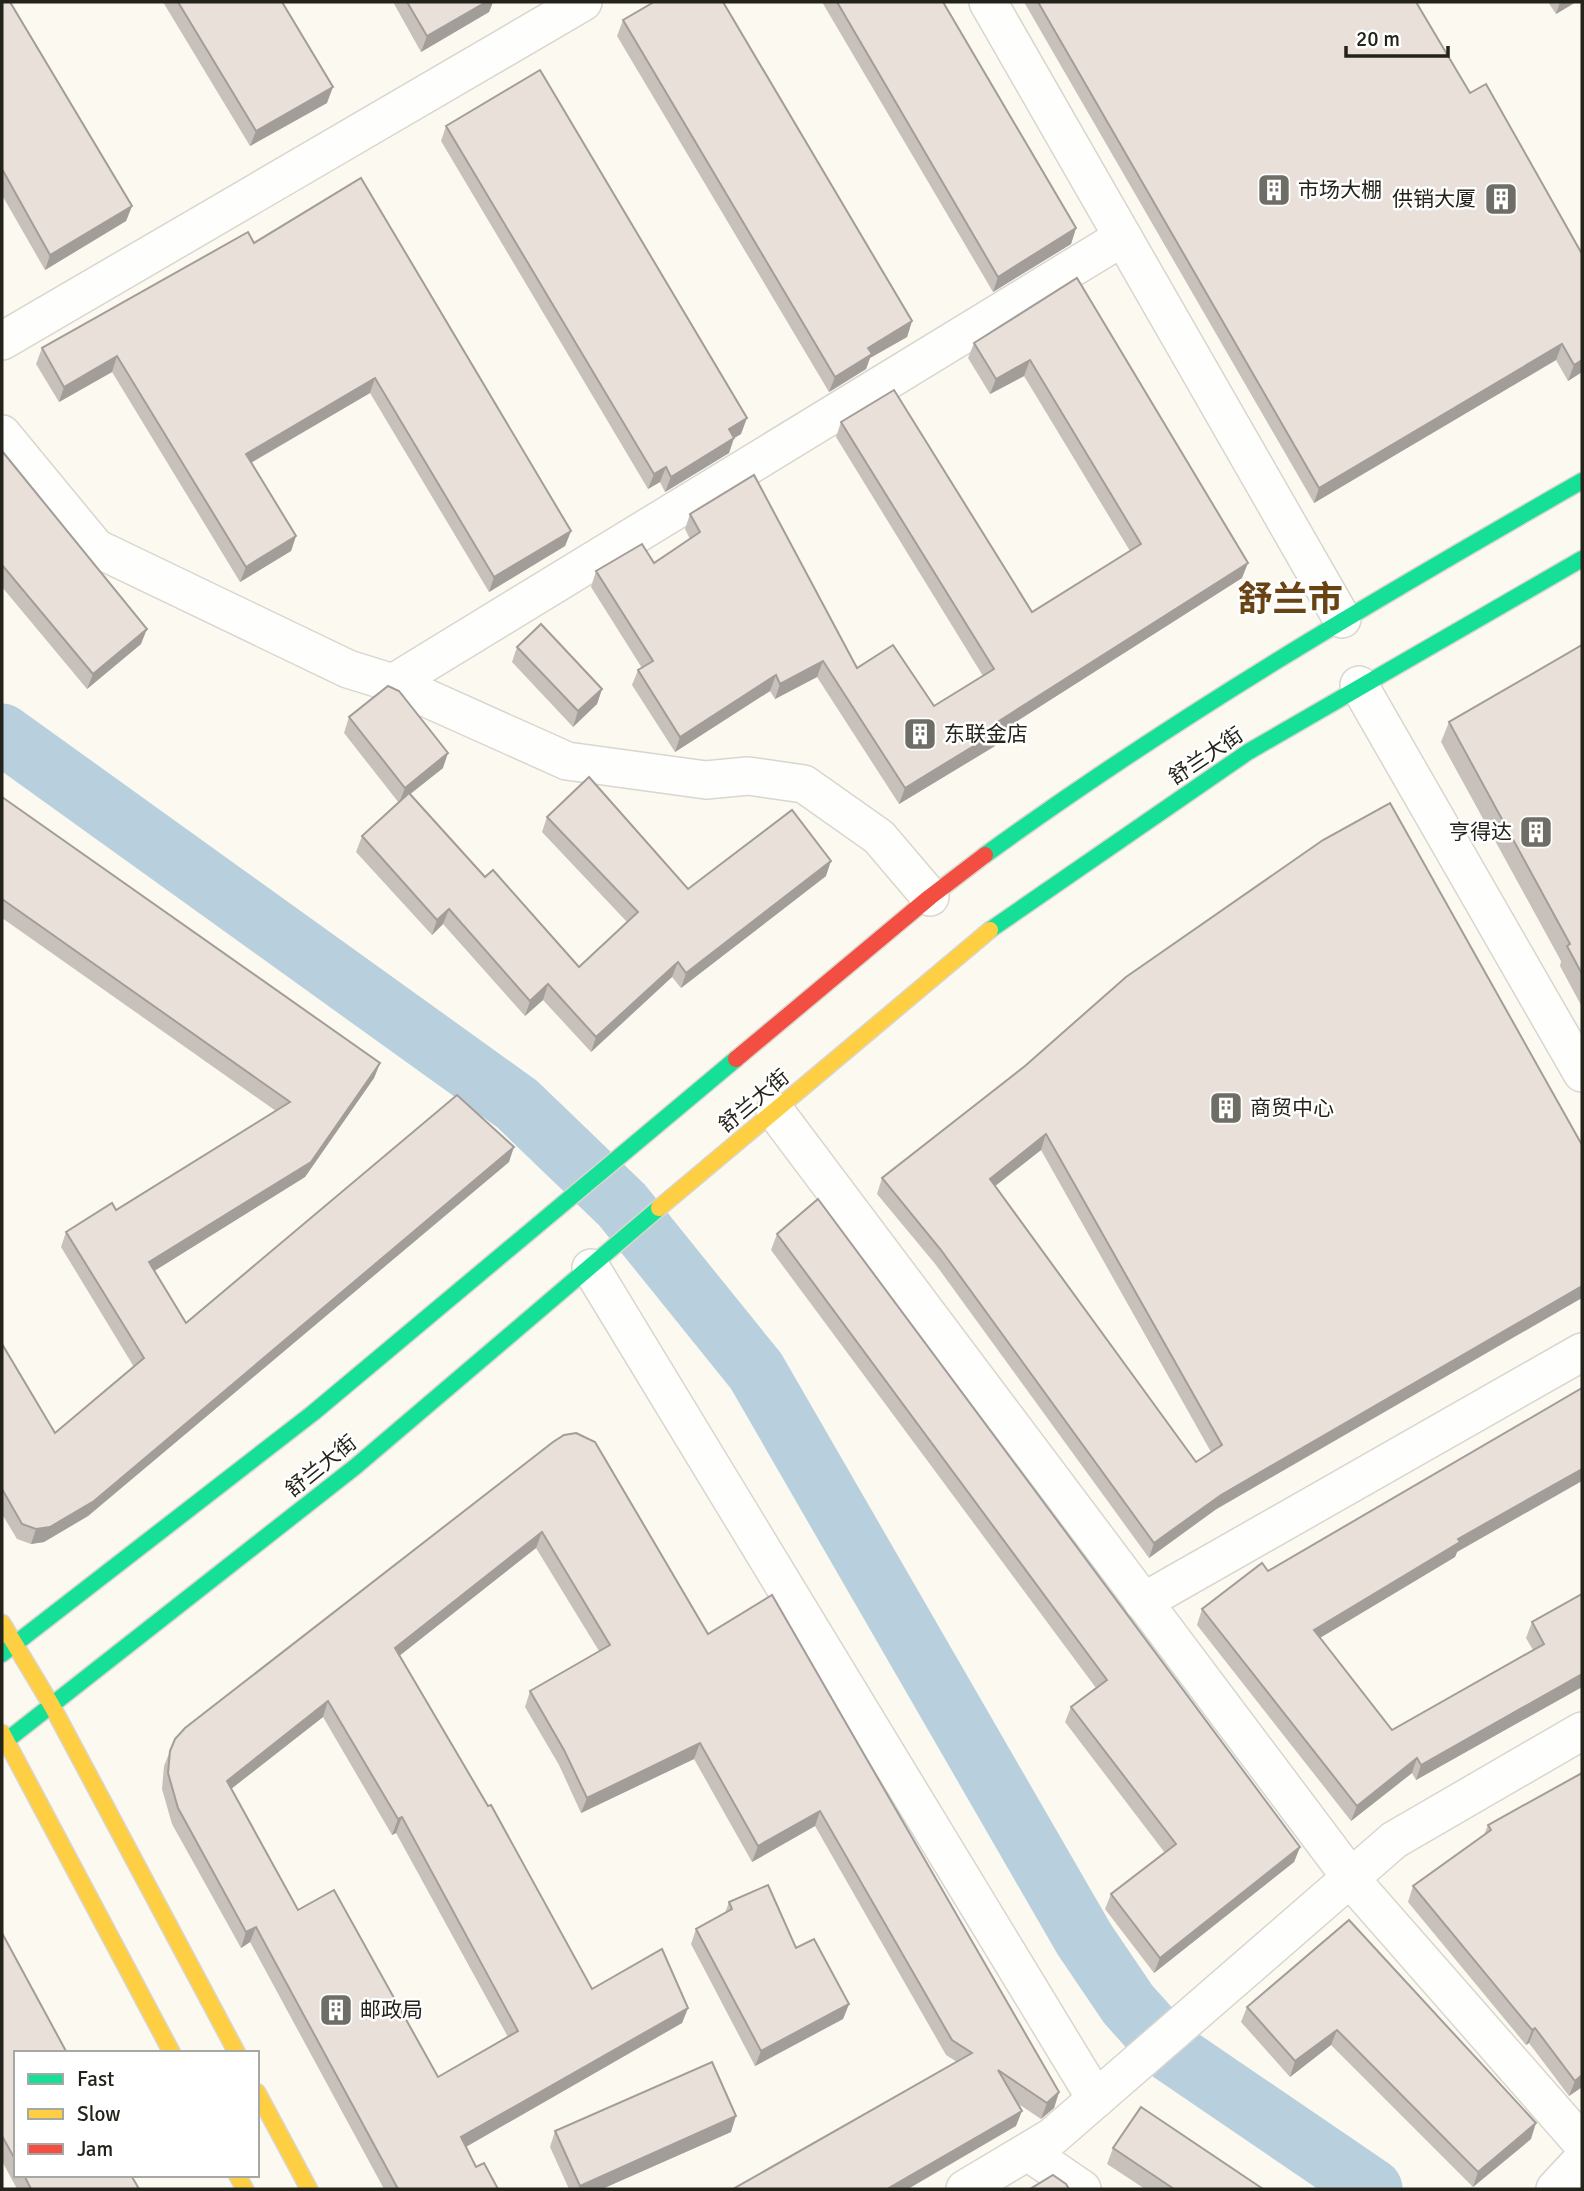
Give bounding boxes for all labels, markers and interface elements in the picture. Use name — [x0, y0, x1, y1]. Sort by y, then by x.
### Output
scale bar — [1346, 14, 1448, 58]
text: 20 m — [1356, 26, 1400, 52]
building icon: 市场大棚 — [1255, 171, 1293, 209]
place label: 市场大棚 — [1298, 177, 1382, 203]
building icon: 供销大厦 — [1482, 180, 1520, 218]
place label: 供销大厦 — [1392, 186, 1476, 212]
district label: 舒兰市 — [1237, 578, 1343, 621]
building icon: 东联金店 — [901, 715, 939, 753]
place label: 东联金店 — [944, 721, 1028, 747]
street label: 舒兰大街 — [1164, 722, 1248, 790]
building icon: 亨得达 — [1517, 813, 1555, 851]
place label: 亨得达 — [1449, 819, 1512, 845]
street label: 舒兰大街 — [713, 1064, 795, 1138]
building icon: 商贸中心 — [1207, 1089, 1245, 1127]
place label: 商贸中心 — [1250, 1095, 1334, 1121]
street label: 舒兰大街 — [280, 1429, 362, 1503]
building icon: 邮政局 — [317, 1991, 355, 2029]
place label: 邮政局 — [360, 1997, 423, 2023]
legend — [14, 2051, 259, 2177]
text: Fast — [77, 2066, 114, 2092]
text: Slow — [77, 2101, 121, 2127]
text: Jam — [77, 2136, 113, 2162]

